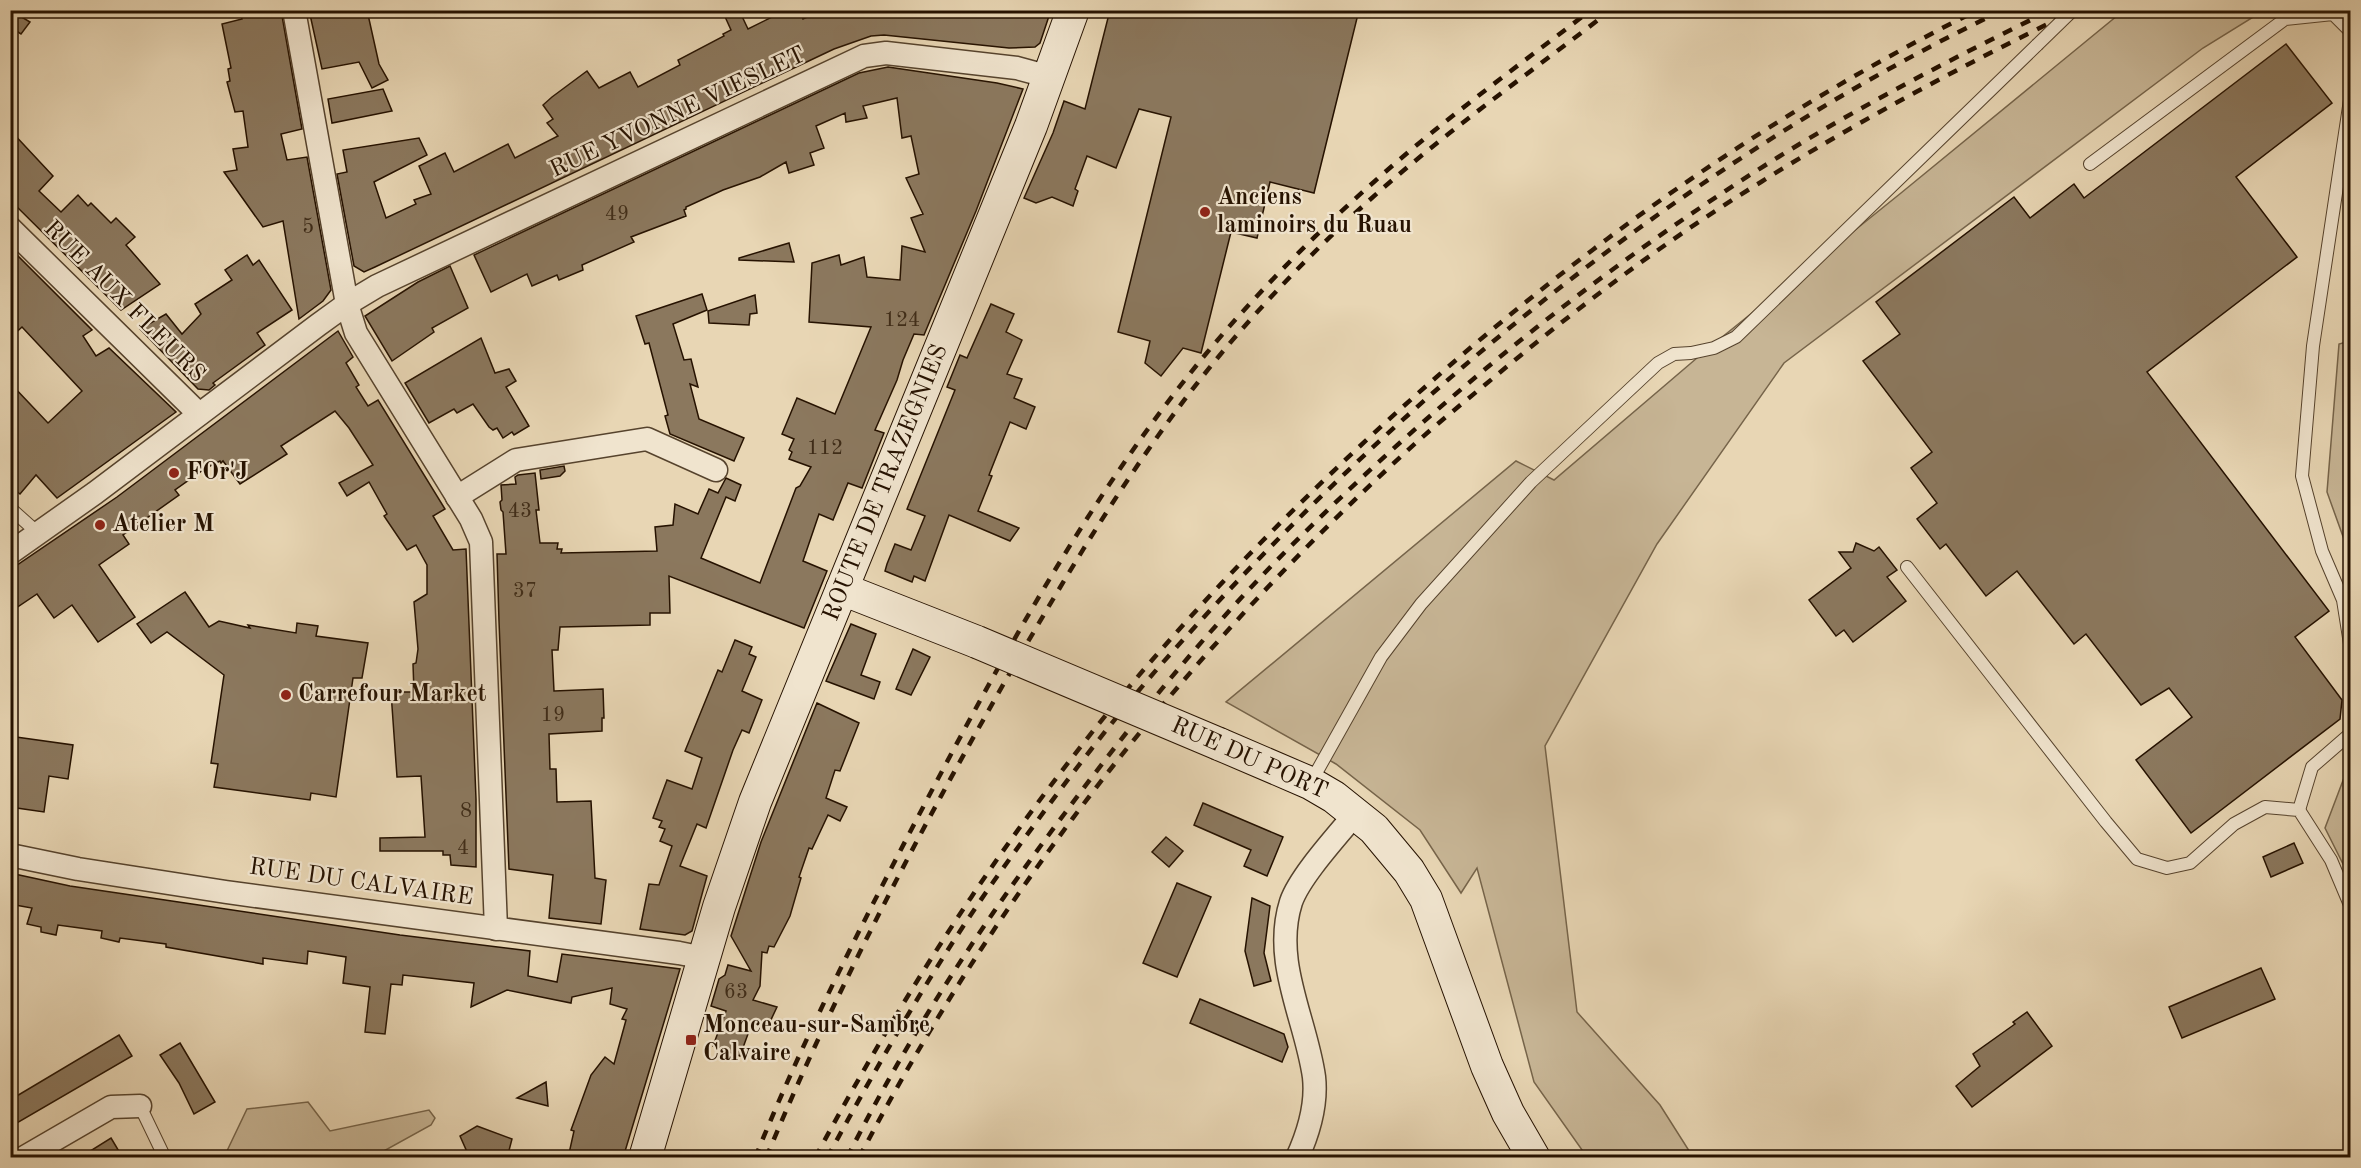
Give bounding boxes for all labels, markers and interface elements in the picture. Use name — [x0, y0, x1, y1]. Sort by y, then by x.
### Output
street label: RUE YVONNE VIESLET — [546, 43, 810, 183]
place label: Anciens laminoirs du Ruau — [1217, 186, 1412, 238]
house number: 49 — [605, 204, 629, 225]
marker: Anciens laminoirs du Ruau — [1198, 205, 1212, 219]
street label: RUE AUX FLEURS — [39, 217, 209, 387]
house number: 5 — [302, 217, 314, 238]
house number: 124 — [884, 310, 920, 331]
street label: ROUTE DE TRAZEGNIES — [819, 341, 953, 625]
house number: 112 — [807, 438, 843, 459]
place label: FOr'J — [186, 461, 248, 485]
marker: FOr'J — [167, 466, 181, 480]
house number: 43 — [508, 501, 532, 522]
place label: Atelier M — [112, 513, 214, 537]
marker: Atelier M — [93, 518, 107, 532]
house number: 37 — [513, 581, 537, 602]
place label: Carrefour Market — [298, 683, 487, 707]
marker: Carrefour Market — [279, 688, 293, 702]
house number: 19 — [541, 705, 565, 726]
street label: RUE DU PORT — [1167, 714, 1331, 804]
house number: 8 — [460, 801, 472, 822]
house number: 4 — [457, 838, 469, 859]
street label: RUE DU CALVAIRE — [247, 855, 475, 911]
house number: 63 — [724, 982, 748, 1003]
place label: Monceau-sur-Sambre Calvaire — [703, 1014, 930, 1066]
marker: Monceau-sur-Sambre Calvaire — [684, 1033, 698, 1047]

